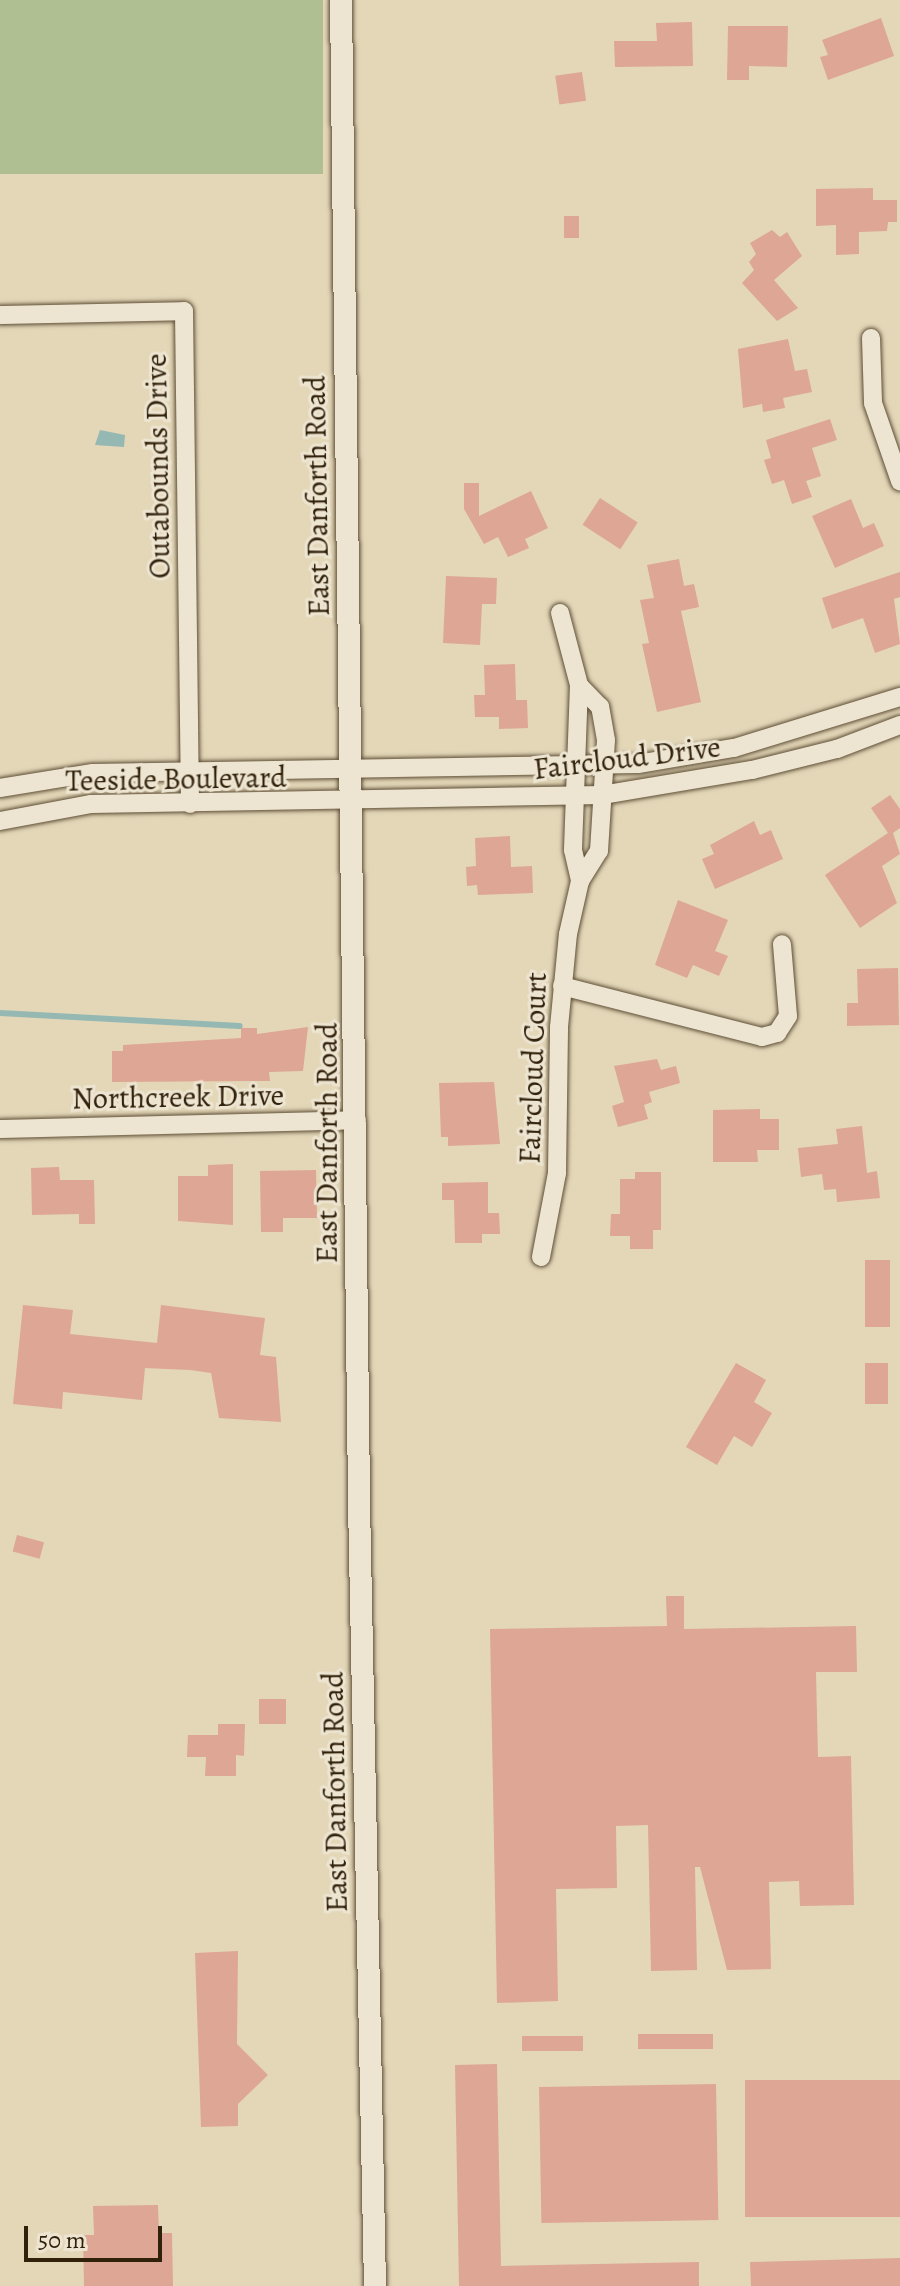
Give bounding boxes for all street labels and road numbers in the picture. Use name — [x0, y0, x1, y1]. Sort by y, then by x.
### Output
street label: Outabounds Drive — [138, 353, 178, 579]
street label: East Danforth Road — [297, 375, 337, 617]
street label: Faircloud Drive — [531, 729, 723, 787]
street label: Teeside Boulevard — [65, 759, 287, 799]
street label: Faircloud Court — [512, 972, 554, 1164]
street label: East Danforth Road — [309, 1023, 345, 1263]
street label: Northcreek Drive — [72, 1077, 284, 1117]
street label: East Danforth Road — [315, 1671, 355, 1913]

